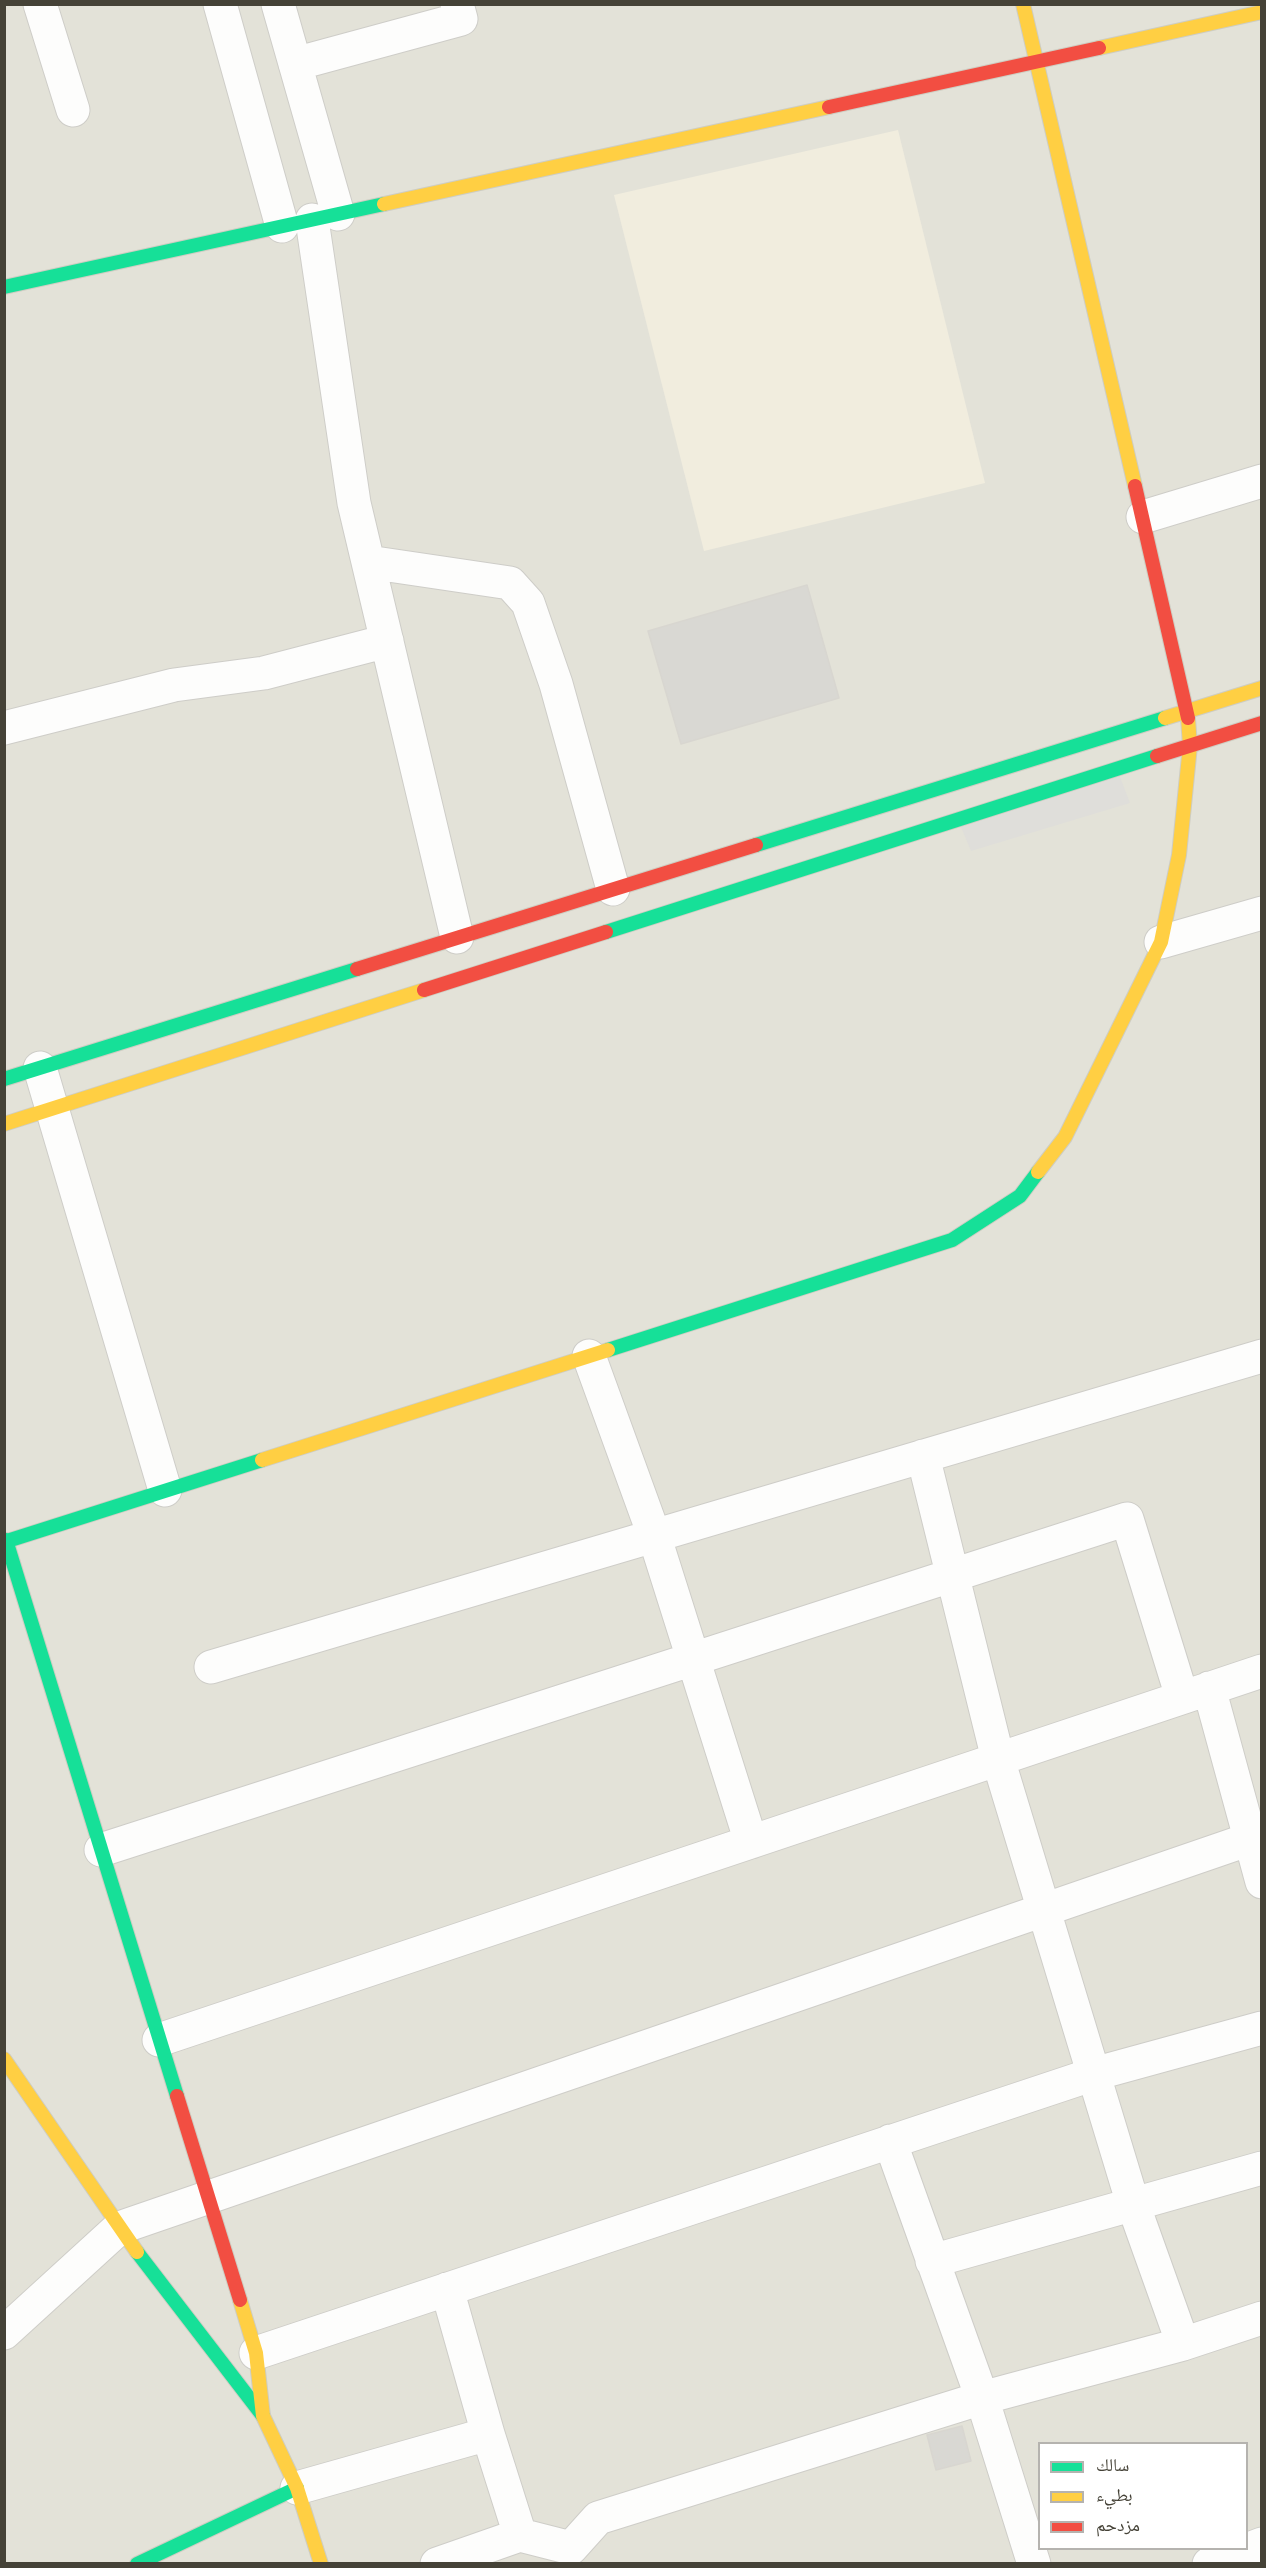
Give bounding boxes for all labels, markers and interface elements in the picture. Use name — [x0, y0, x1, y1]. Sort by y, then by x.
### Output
legend — [1038, 2442, 1248, 2550]
text: سالك — [1096, 2454, 1129, 2475]
text: بطيء — [1096, 2484, 1133, 2505]
text: مزدحم — [1096, 2514, 1140, 2535]

